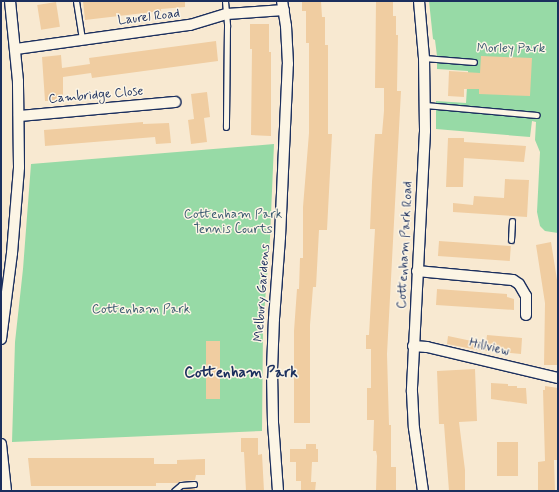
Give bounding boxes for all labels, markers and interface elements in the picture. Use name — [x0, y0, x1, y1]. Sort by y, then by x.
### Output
street label: Laurel Road — [117, 6, 181, 30]
park label: Morley Park — [478, 41, 544, 57]
street label: Cambridge Close — [48, 84, 144, 108]
street label: Cottenham Park Road — [395, 182, 417, 308]
park label: Cottenham Park Tennis Courts — [185, 208, 281, 239]
street label: Melbury Gardens — [252, 246, 274, 340]
park label: Cottenham Park — [93, 302, 189, 318]
street label: Hillview — [467, 336, 511, 360]
district label: Cottenham Park — [185, 365, 297, 383]

